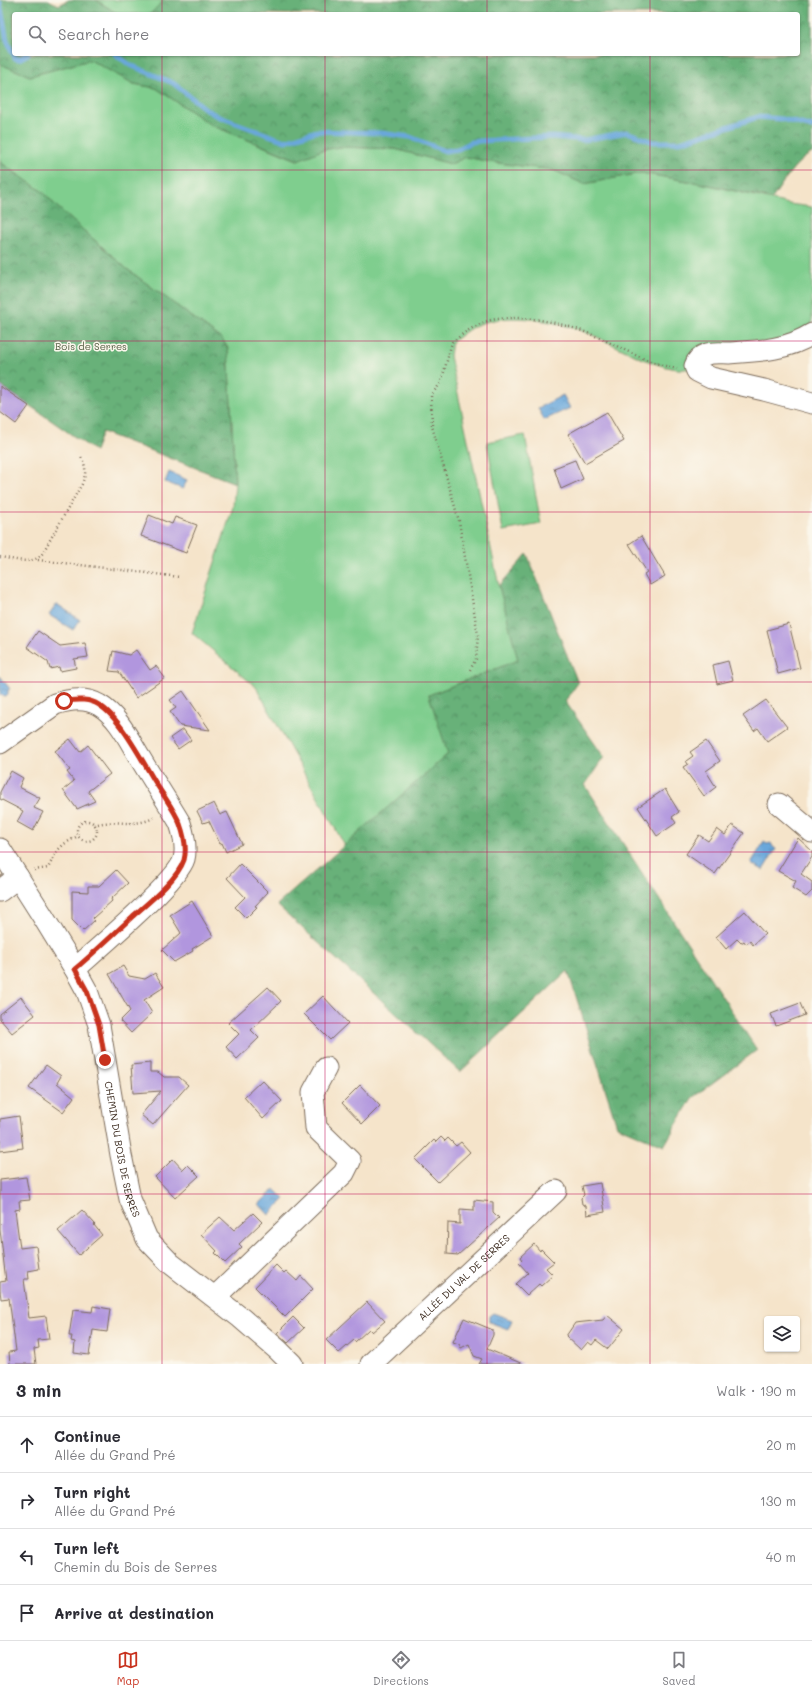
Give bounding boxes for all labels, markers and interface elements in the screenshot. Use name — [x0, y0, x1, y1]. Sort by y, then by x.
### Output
search box — [12, 12, 800, 56]
icon: search — [26, 23, 48, 45]
text: Search here — [58, 24, 149, 44]
park label: Bois de Serres — [55, 339, 127, 353]
route start — [55, 692, 73, 710]
route end — [96, 1051, 114, 1069]
street label: CHEMIN DU BOIS DE SERRES — [102, 1080, 144, 1219]
street label: ALLÉE DU VAL DE SERRES — [415, 1231, 513, 1324]
map controls — [764, 1316, 800, 1352]
button: layers — [764, 1316, 800, 1352]
text: 3 min — [16, 1379, 61, 1401]
text: Walk · 190 m — [716, 1382, 796, 1399]
text: Continue — [54, 1426, 121, 1446]
icon: ahead — [16, 1434, 38, 1456]
text: 20 m — [766, 1436, 796, 1453]
text: Allée du Grand Pré — [54, 1446, 176, 1463]
text: Turn right — [54, 1482, 131, 1502]
icon: right — [16, 1490, 38, 1512]
text: 130 m — [760, 1492, 796, 1509]
text: Allée du Grand Pré — [54, 1502, 176, 1519]
text: Turn left — [54, 1538, 119, 1558]
icon: left — [16, 1546, 38, 1568]
text: 40 m — [766, 1548, 796, 1565]
text: Chemin du Bois de Serres — [54, 1558, 217, 1575]
icon: arrive — [16, 1602, 38, 1624]
text: Arrive at destination — [54, 1603, 214, 1623]
tab: Map — [117, 1649, 139, 1688]
tab: Directions — [373, 1649, 429, 1688]
tab: Saved — [662, 1649, 695, 1688]

